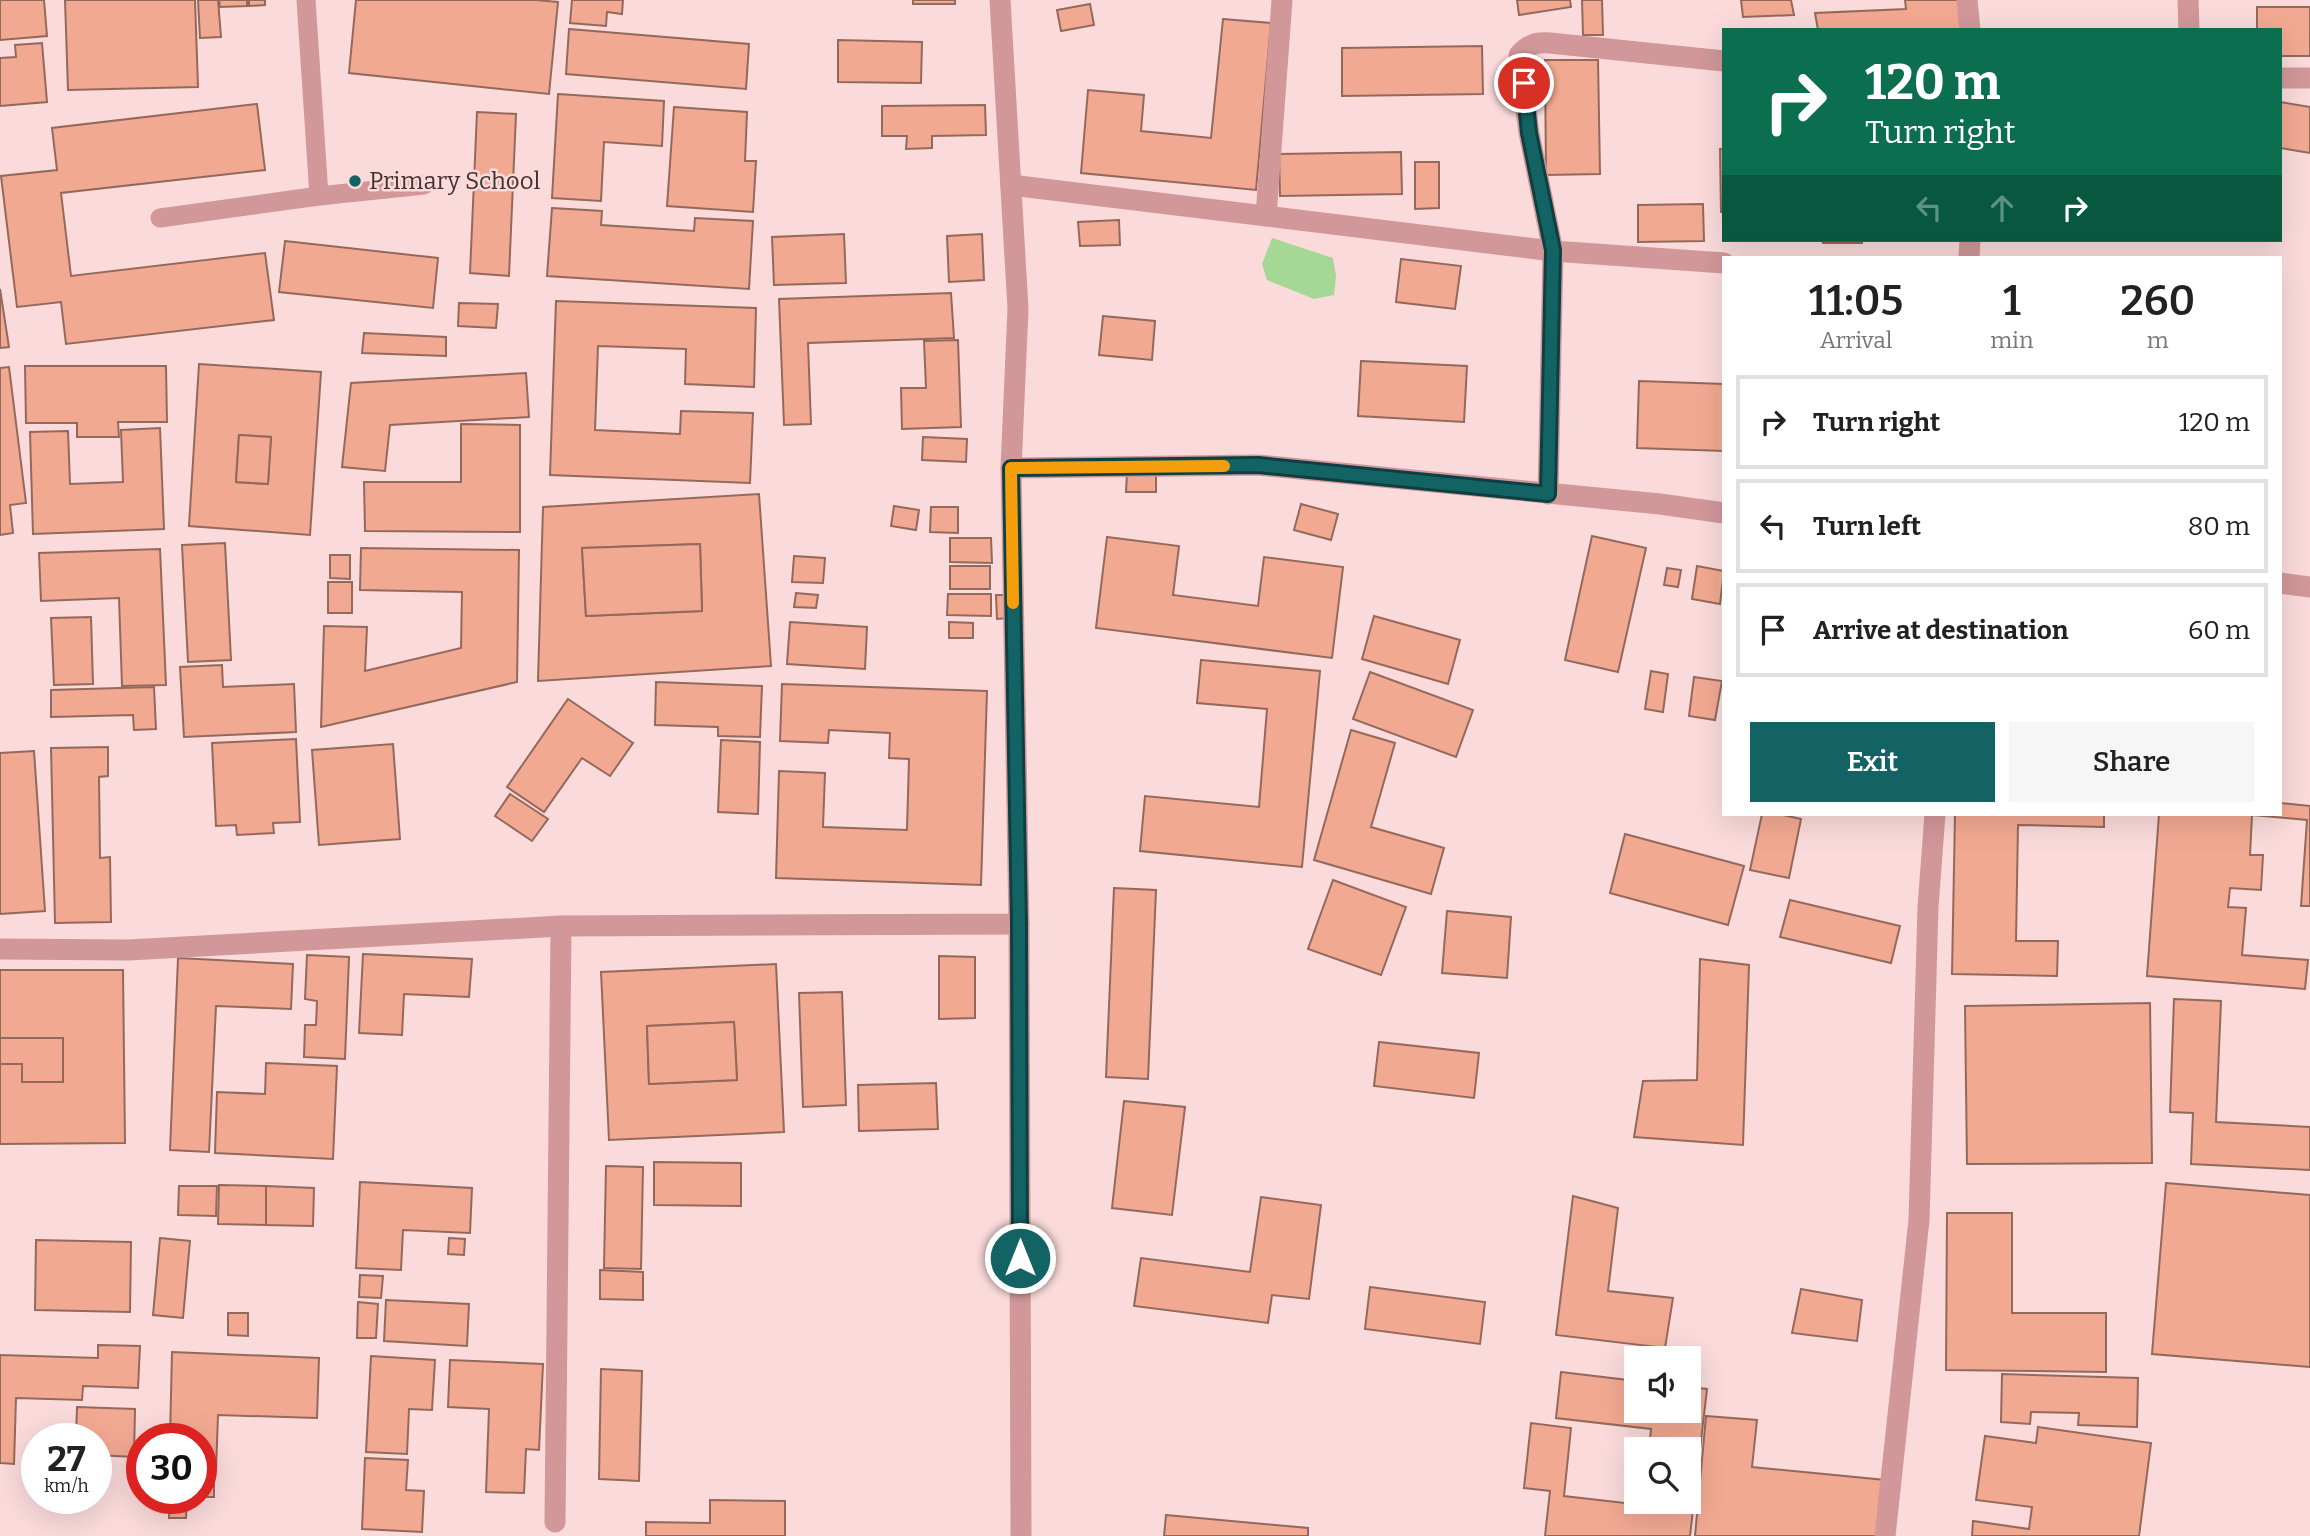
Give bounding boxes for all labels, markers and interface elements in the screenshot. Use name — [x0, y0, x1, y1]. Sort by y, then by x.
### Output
pin — [1494, 53, 1554, 113]
text: 120 m — [1865, 53, 2000, 112]
icon: right — [1750, 56, 1841, 147]
icon: arrive — [1505, 64, 1543, 102]
text: Turn right — [1865, 113, 2016, 151]
place label: Primary School — [369, 167, 540, 195]
marker: Primary School — [347, 173, 363, 189]
icon: left — [1910, 189, 1948, 227]
icon: ahead — [1983, 189, 2021, 227]
icon: right — [2056, 189, 2094, 227]
text: 11:05 — [1809, 276, 1903, 326]
text: 1 — [2003, 276, 2021, 326]
text: 260 — [2120, 276, 2195, 326]
text: Arrival — [1820, 326, 1893, 354]
text: min — [1990, 326, 2033, 354]
text: m — [2147, 326, 2169, 354]
icon: right — [1754, 403, 1792, 441]
text: Turn right — [1813, 407, 1940, 438]
text: 120 m — [2179, 407, 2250, 438]
icon: left — [1754, 507, 1792, 545]
text: Turn left — [1813, 511, 1921, 542]
text: 80 m — [2188, 511, 2250, 542]
icon: arrive — [1754, 611, 1792, 649]
text: Arrive at destination — [1813, 615, 2068, 646]
text: 60 m — [2188, 615, 2250, 646]
button: Exit — [1750, 722, 1995, 802]
button: Share — [2009, 722, 2254, 802]
position arrow — [983, 1221, 1057, 1295]
map controls — [1624, 1346, 1701, 1514]
button: sound — [1624, 1346, 1701, 1423]
speed limit sign: 30 — [126, 1423, 217, 1514]
button: search — [1624, 1437, 1701, 1514]
text: 27 — [47, 1438, 86, 1480]
text: km/h — [44, 1475, 89, 1497]

